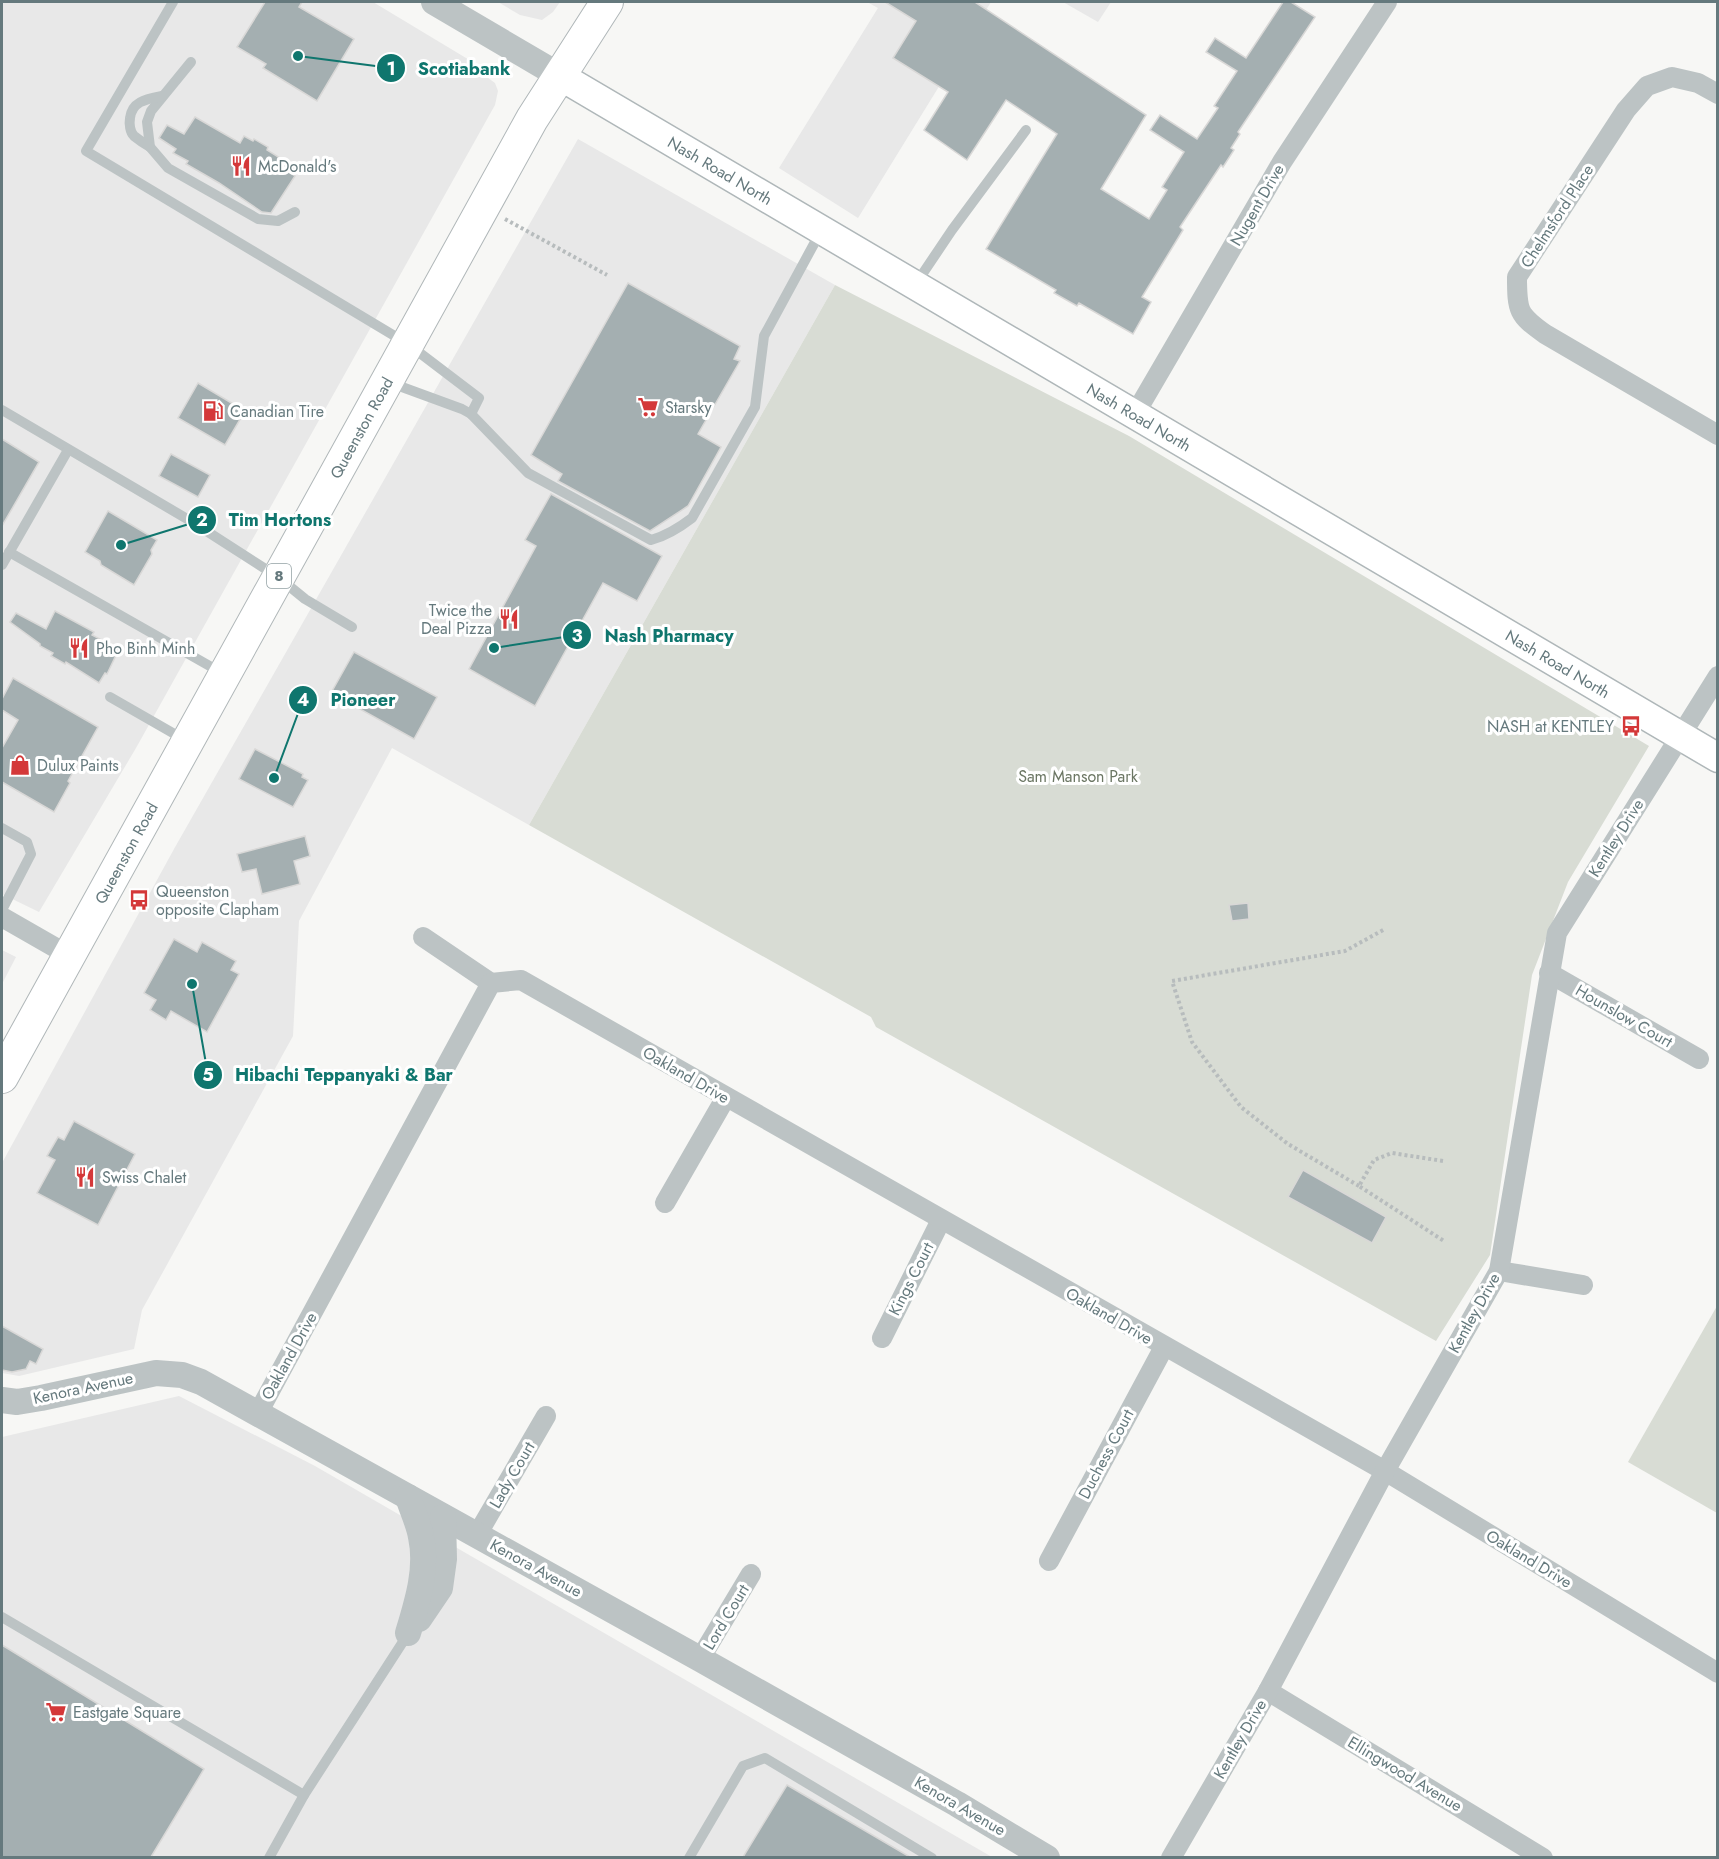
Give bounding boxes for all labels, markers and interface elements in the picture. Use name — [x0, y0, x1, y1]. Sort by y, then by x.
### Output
callout: Scotiabank — [376, 50, 522, 86]
text: 1 — [386, 56, 396, 82]
text: Scotiabank — [418, 56, 511, 82]
street label: Nash Road North — [664, 131, 777, 210]
restaurant icon: McDonald's — [229, 154, 253, 178]
place label: McDonald's — [258, 155, 337, 178]
street label: Nugent Drive — [1224, 160, 1290, 250]
street label: Chelmsford Place — [1515, 160, 1599, 272]
street label: Queenston Road — [324, 373, 399, 483]
street label: Nash Road North — [1082, 377, 1196, 457]
supermarket icon: Starsky — [636, 395, 660, 419]
place label: Starsky — [665, 396, 713, 419]
fuel station icon: Canadian Tire — [201, 399, 225, 423]
place label: Canadian Tire — [230, 400, 324, 423]
callout: Tim Hortons — [187, 502, 343, 538]
text: 2 — [196, 507, 208, 533]
text: Tim Hortons — [229, 507, 331, 533]
road number: 8 — [267, 564, 291, 588]
place label: Twice the Deal Pizza — [421, 599, 492, 640]
restaurant icon: Twice the Deal Pizza — [497, 607, 521, 631]
callout: Nash Pharmacy — [562, 617, 745, 653]
text: 3 — [571, 623, 583, 649]
text: Nash Pharmacy — [604, 623, 734, 649]
street label: Nash Road North — [1501, 624, 1615, 704]
restaurant icon: Pho Binh Minh — [67, 636, 91, 660]
place label: Pho Binh Minh — [96, 637, 195, 660]
callout: Pioneer — [288, 682, 408, 718]
text: 4 — [297, 687, 309, 713]
text: Pioneer — [330, 687, 396, 713]
bus stop icon: NASH at KENTLEY — [1619, 714, 1643, 738]
place label: NASH at KENTLEY — [1487, 715, 1614, 738]
shop icon: Dulux Paints — [8, 753, 32, 777]
place label: Dulux Paints — [37, 754, 119, 777]
park label: Sam Manson Park — [1018, 765, 1139, 788]
street label: Kentley Drive — [1583, 795, 1649, 881]
street label: Queenston Road — [89, 798, 163, 908]
place label: Queenston opposite Clapham — [156, 880, 279, 921]
bus stop icon: Queenston opposite Clapham — [127, 888, 151, 912]
street label: Hounslow Court — [1571, 979, 1677, 1053]
street label: Oakland Drive — [638, 1041, 734, 1109]
callout: Hibachi Teppanyaki & Bar — [193, 1057, 465, 1093]
text: 5 — [202, 1062, 214, 1088]
text: Hibachi Teppanyaki & Bar — [235, 1062, 454, 1088]
restaurant icon: Swiss Chalet — [73, 1165, 97, 1189]
place label: Swiss Chalet — [102, 1166, 186, 1189]
street label: Kings Court — [883, 1238, 939, 1320]
street label: Kentley Drive — [1443, 1269, 1505, 1357]
street label: Oakland Drive — [1061, 1282, 1157, 1350]
street label: Oakland Drive — [256, 1308, 322, 1404]
street label: Kenora Avenue — [31, 1366, 135, 1410]
street label: Duchess Court — [1073, 1405, 1139, 1503]
street label: Lady Court — [484, 1437, 540, 1512]
street label: Oakland Drive — [1482, 1524, 1576, 1594]
street label: Kenora Avenue — [486, 1533, 586, 1603]
street label: Lord Court — [697, 1580, 755, 1654]
street label: Kentley Drive — [1208, 1695, 1272, 1783]
supermarket icon: Eastgate Square — [44, 1700, 68, 1724]
place label: Eastgate Square — [73, 1701, 181, 1724]
street label: Ellingwood Avenue — [1343, 1731, 1467, 1817]
street label: Kenora Avenue — [910, 1771, 1010, 1841]

